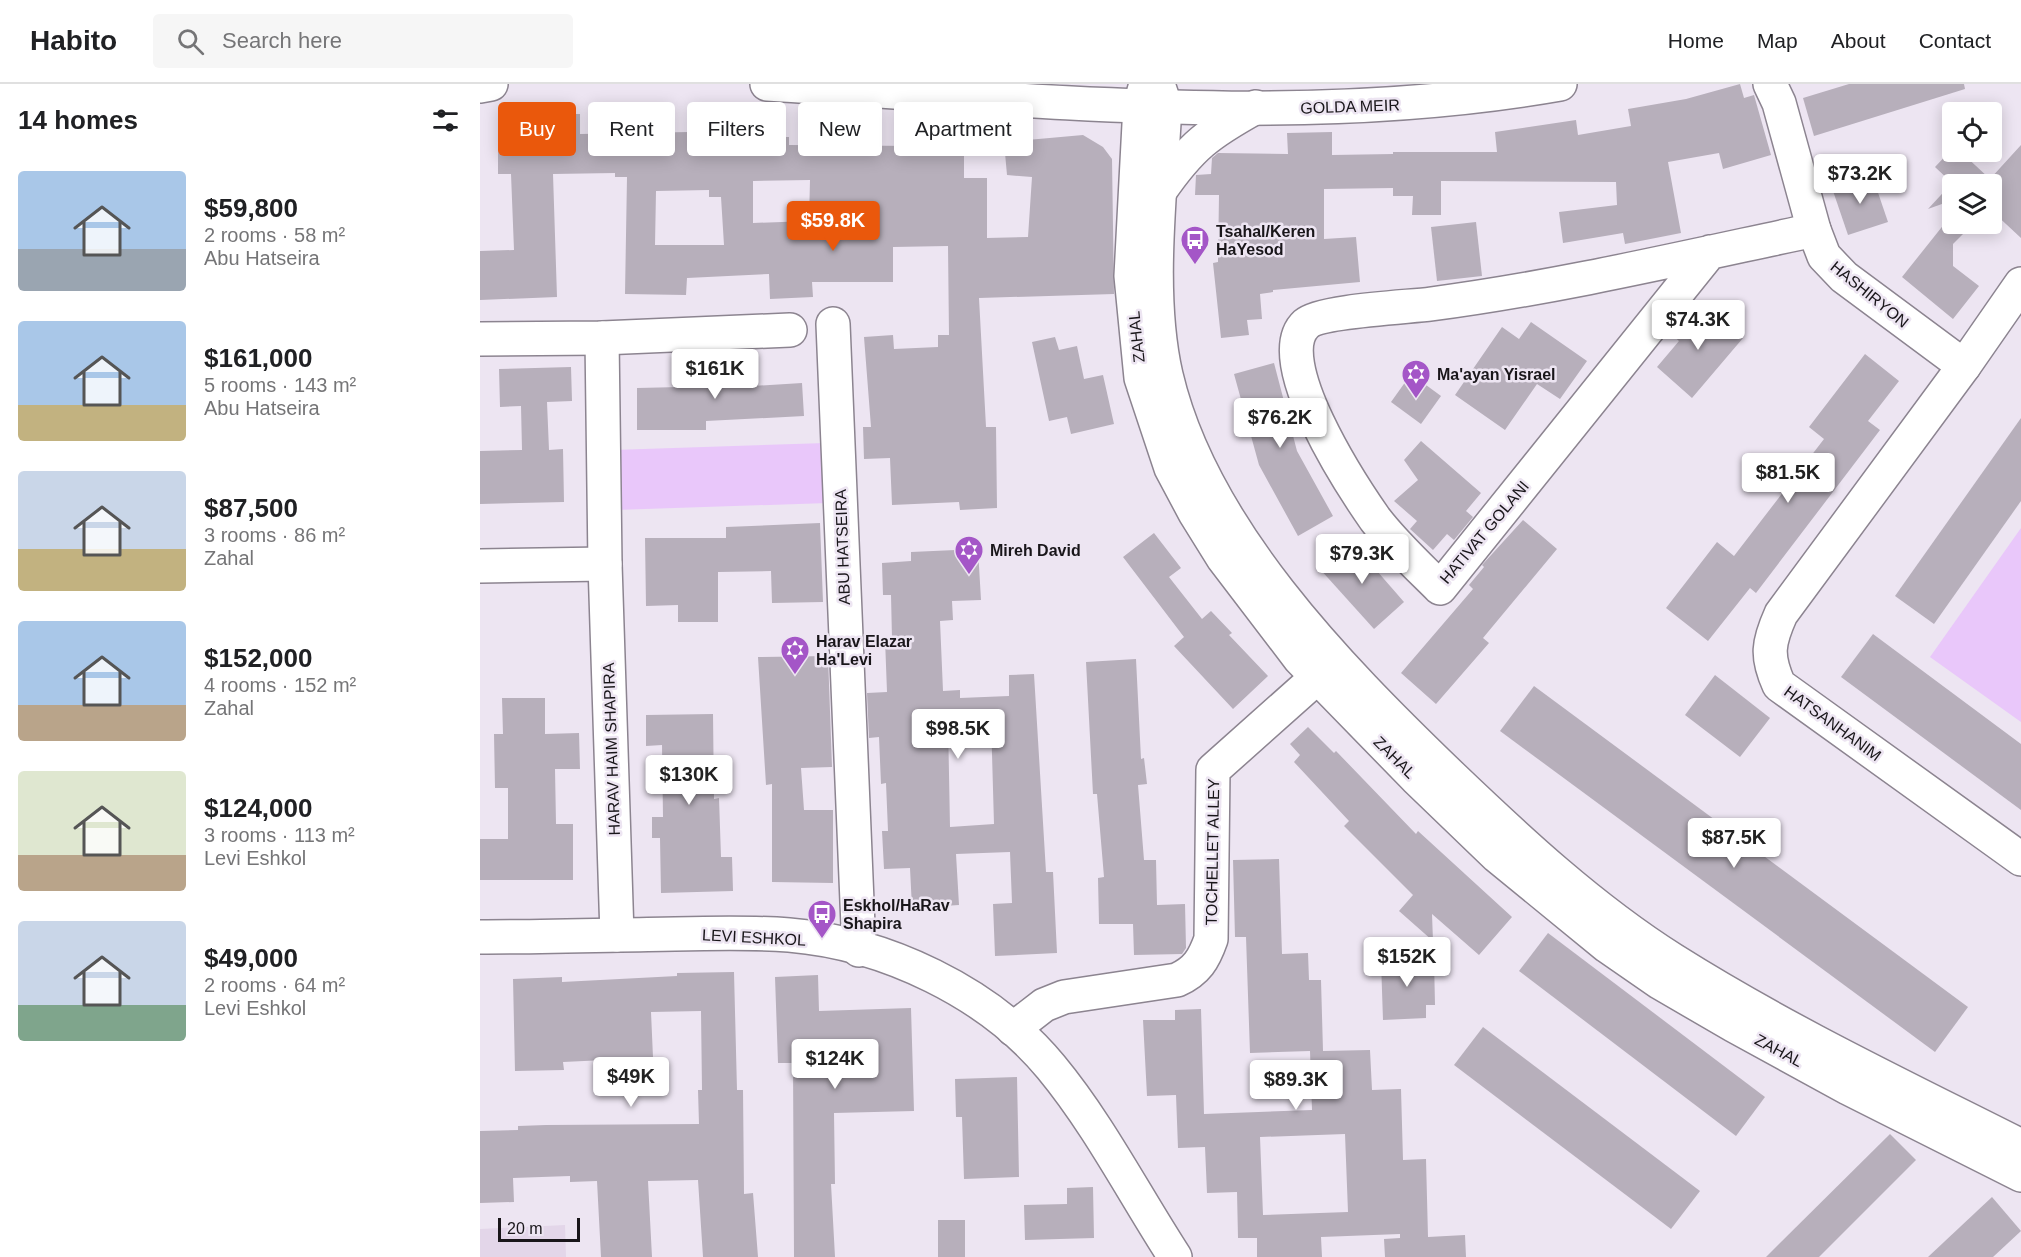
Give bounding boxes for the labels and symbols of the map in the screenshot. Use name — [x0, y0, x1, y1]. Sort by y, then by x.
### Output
street label: GOLDA MEIR — [1300, 96, 1400, 117]
pin: $73.2K — [1811, 154, 1909, 205]
pin: $59.8K — [784, 201, 882, 252]
place label: Tsahal/Keren HaYesod — [1216, 223, 1315, 258]
bus stop icon: Tsahal/Keren HaYesod — [1179, 224, 1211, 266]
street label: HASHIRYON — [1827, 258, 1912, 331]
pin: $74.3K — [1649, 300, 1747, 351]
street label: ZAHAL — [1125, 310, 1148, 363]
pin: $161K — [673, 349, 757, 400]
synagogue icon: Ma'ayan Yisrael — [1400, 358, 1432, 400]
place label: Ma'ayan Yisrael — [1437, 366, 1556, 383]
pin: $76.2K — [1231, 398, 1329, 449]
pin: $81.5K — [1739, 453, 1837, 504]
street label: HATIVAT GOLANI — [1437, 478, 1532, 587]
street label: ABU HATSEIRA — [832, 488, 853, 605]
synagogue icon: Mireh David — [953, 534, 985, 576]
pin: $79.3K — [1313, 534, 1411, 585]
place label: Mireh David — [990, 542, 1081, 559]
place label: Harav Elazar Ha'Levi — [816, 633, 912, 668]
synagogue icon: Harav Elazar Ha'Levi — [779, 634, 811, 676]
street label: HARAV HAIM SHAPIRA — [600, 662, 623, 836]
street label: HATSANHANIM — [1781, 683, 1884, 764]
pin: $98.5K — [909, 709, 1007, 760]
street label: ZAHAL — [1370, 733, 1419, 782]
pin: $130K — [647, 755, 731, 806]
street label: TOCHELLET ALLEY — [1203, 778, 1222, 926]
pin: $87.5K — [1685, 818, 1783, 869]
place label: Eskhol/HaRav Shapira — [843, 897, 950, 932]
bus stop icon: Eskhol/HaRav Shapira — [806, 898, 838, 940]
street label: LEVI ESHKOL — [702, 926, 806, 949]
pin: $152K — [1365, 937, 1449, 988]
street label: ZAHAL — [1752, 1031, 1806, 1070]
pin: $124K — [793, 1039, 877, 1090]
pin: $49K — [595, 1057, 667, 1108]
pin: $89.3K — [1247, 1060, 1345, 1111]
scale bar — [498, 1215, 580, 1242]

